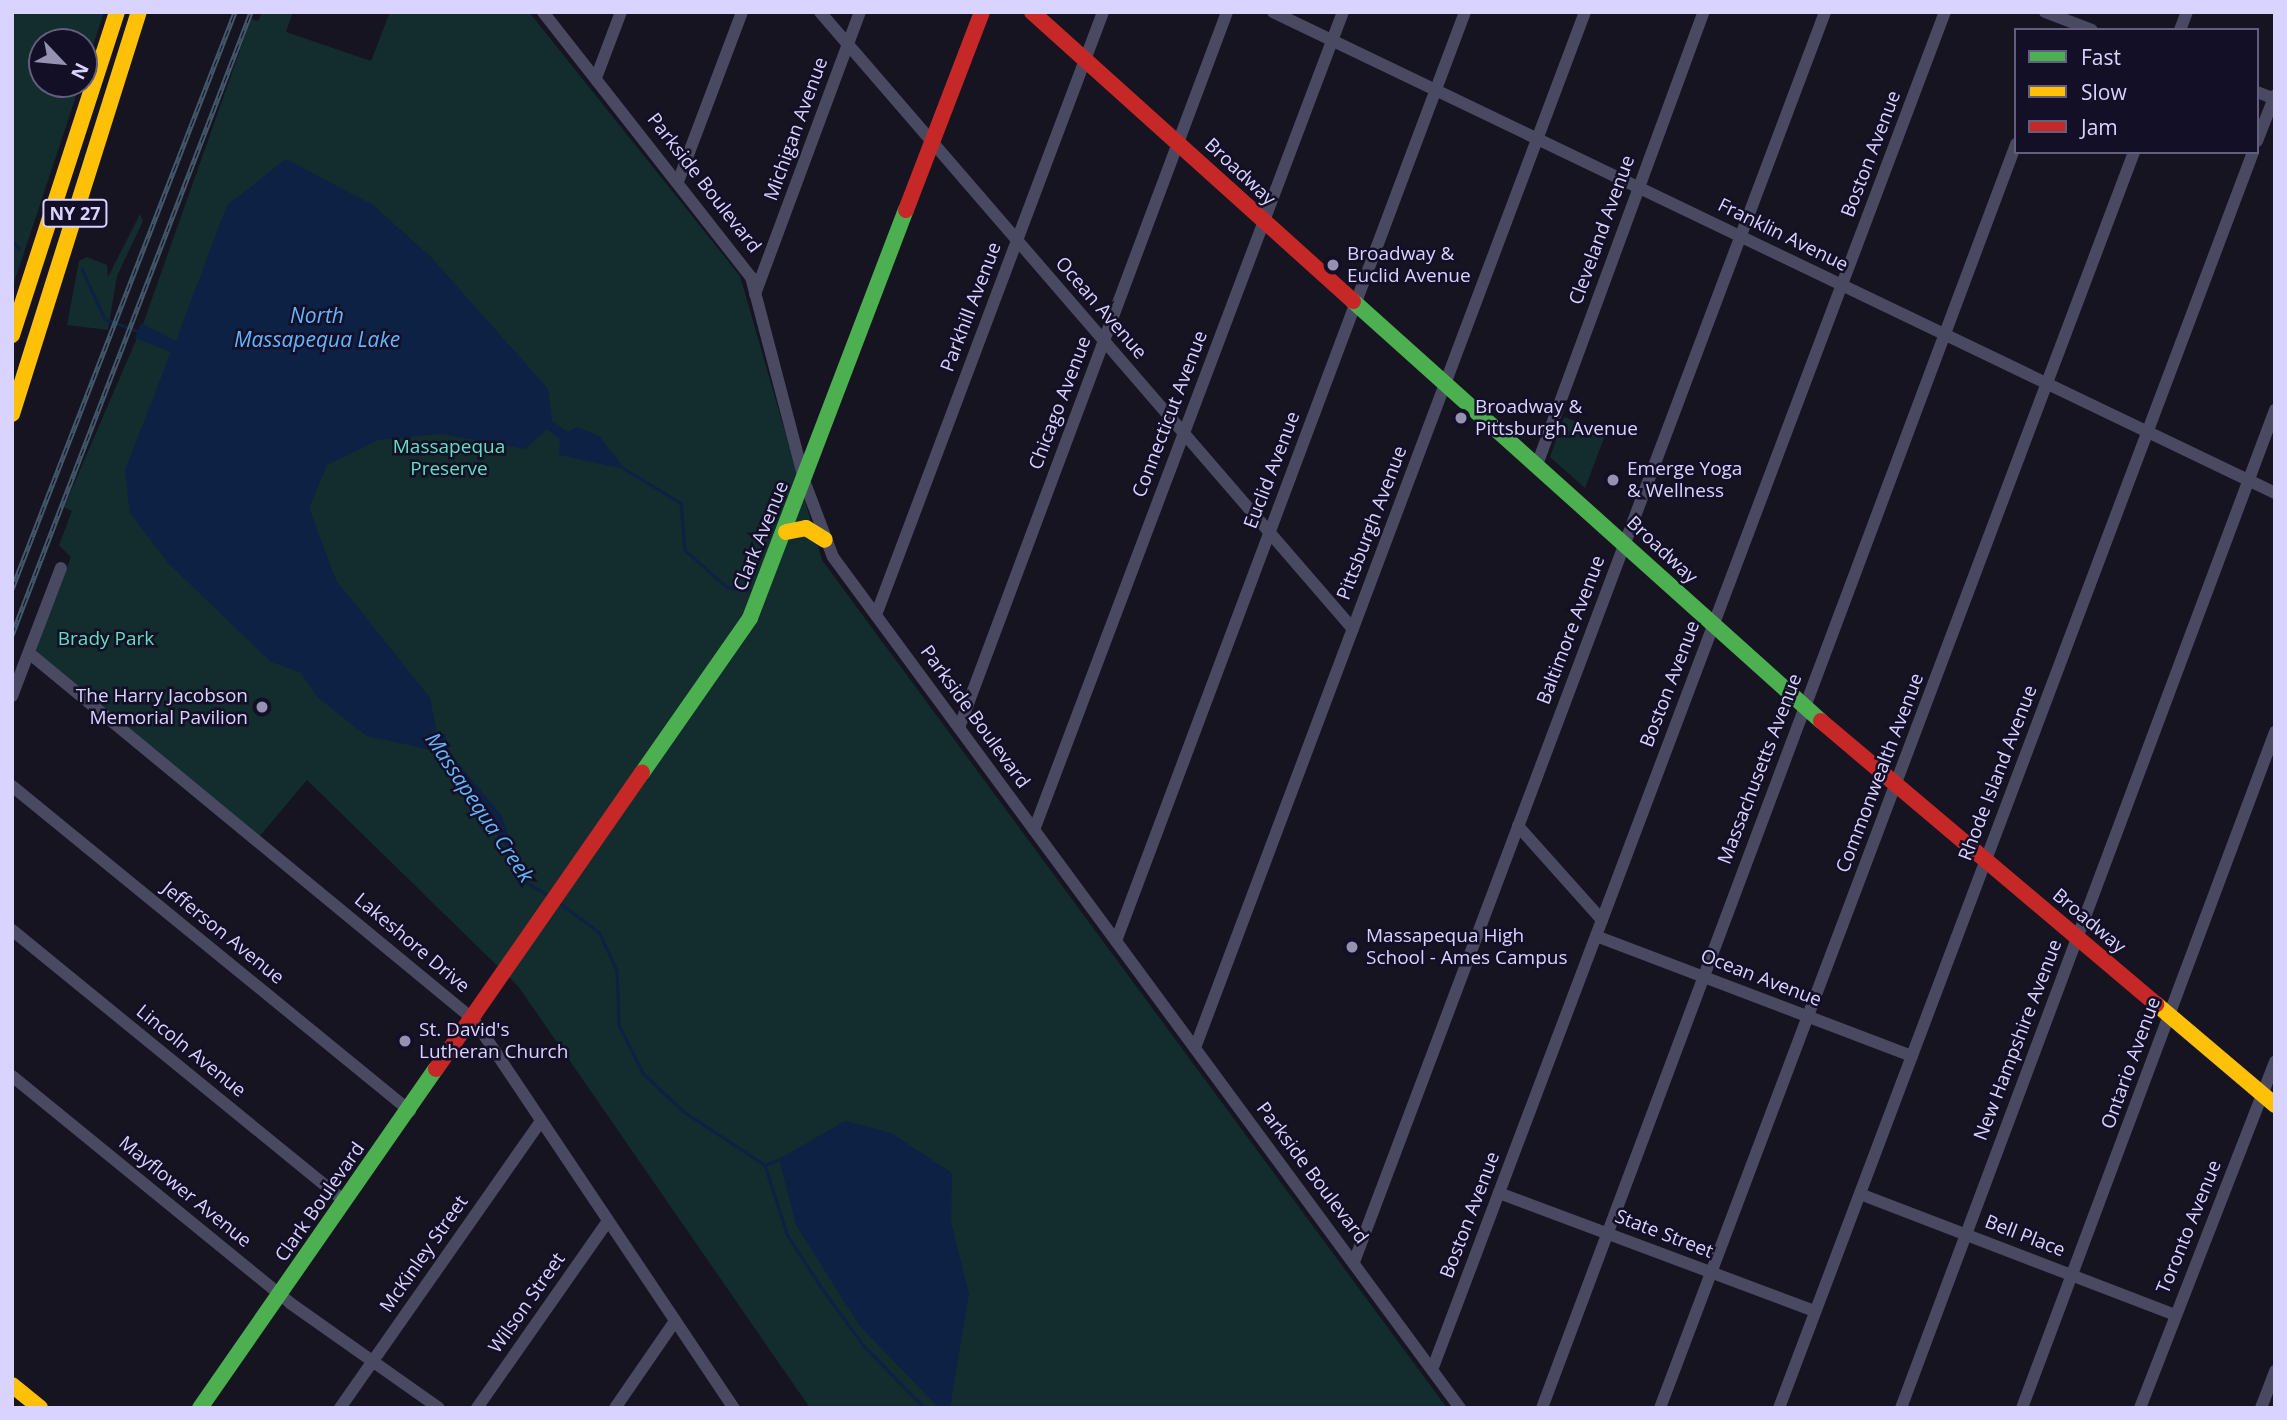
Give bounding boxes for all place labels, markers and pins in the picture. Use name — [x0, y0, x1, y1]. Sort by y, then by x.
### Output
place label: Broadway & Euclid Avenue — [1347, 243, 1471, 287]
marker: Broadway & Euclid Avenue — [1325, 257, 1341, 273]
place label: Broadway & Pittsburgh Avenue — [1475, 396, 1638, 440]
marker: Broadway & Pittsburgh Avenue — [1453, 410, 1469, 426]
place label: Emerge Yoga & Wellness — [1627, 458, 1742, 502]
marker: Emerge Yoga & Wellness — [1605, 472, 1621, 488]
place label: The Harry Jacobson Memorial Pavilion — [76, 685, 248, 729]
marker: The Harry Jacobson Memorial Pavilion — [254, 699, 270, 715]
place label: Massapequa High School - Ames Campus — [1366, 925, 1568, 969]
marker: Massapequa High School - Ames Campus — [1344, 939, 1360, 955]
place label: St. David's Lutheran Church — [419, 1019, 568, 1063]
marker: St. David's Lutheran Church — [397, 1033, 413, 1049]

